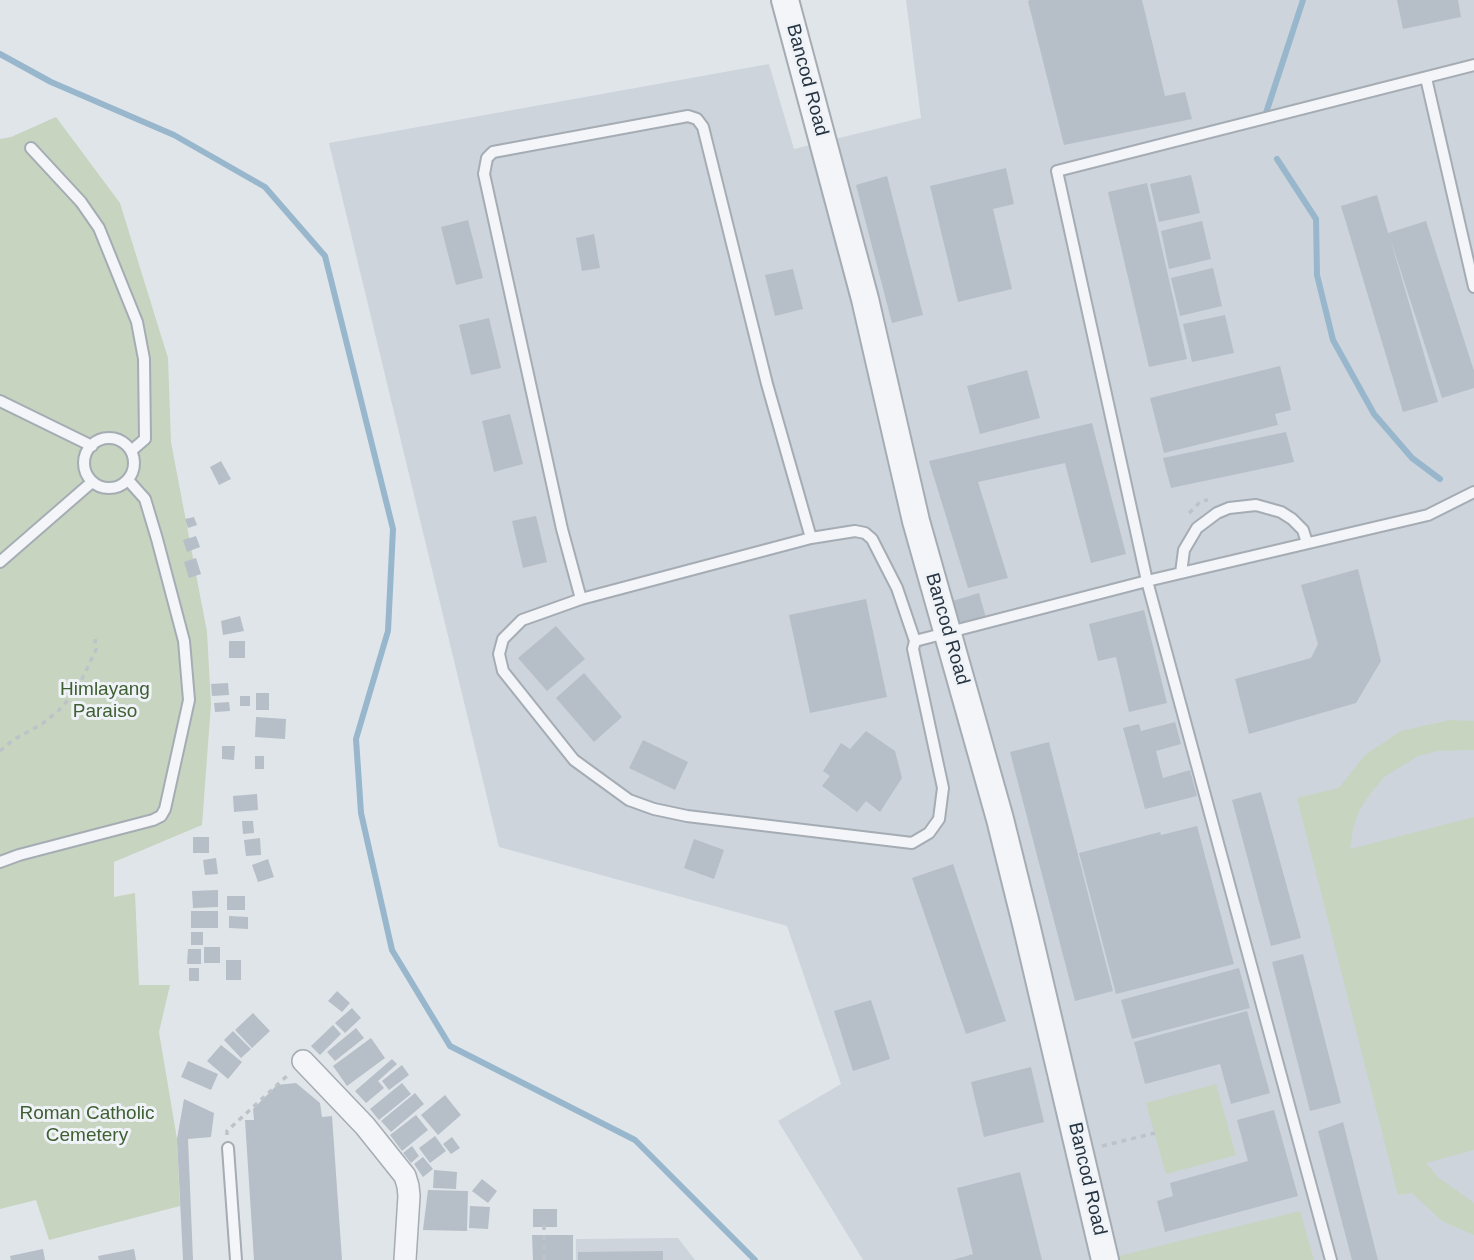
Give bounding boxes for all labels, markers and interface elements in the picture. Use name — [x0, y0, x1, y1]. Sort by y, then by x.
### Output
street label: Bancod Road — [781, 21, 833, 139]
street label: Bancod Road — [920, 571, 974, 687]
park label: Himlayang Paraiso — [60, 679, 150, 723]
park label: Roman Catholic Cemetery — [19, 1103, 155, 1147]
street label: Bancod Road — [1063, 1120, 1111, 1238]

